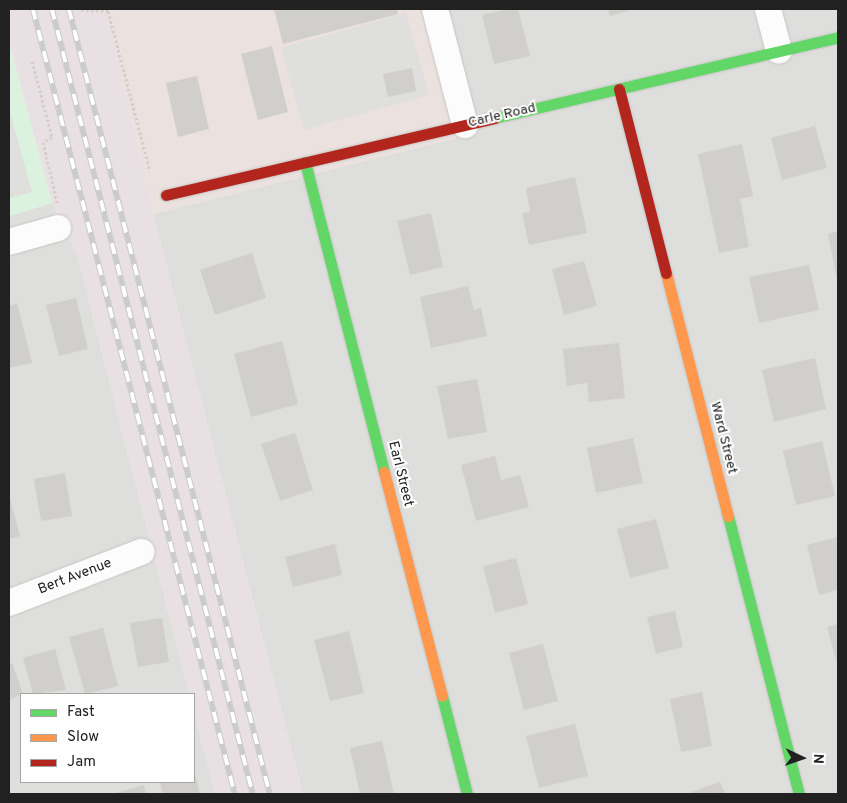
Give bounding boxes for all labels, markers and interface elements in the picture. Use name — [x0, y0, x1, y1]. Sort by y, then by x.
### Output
street label: Carle Road — [467, 100, 537, 132]
street label: Ward Street — [706, 400, 740, 476]
street label: Earl Street — [384, 440, 416, 508]
street label: Bert Avenue — [36, 555, 114, 599]
legend — [20, 693, 195, 783]
text: Fast — [67, 703, 95, 722]
text: Slow — [67, 728, 99, 747]
north arrow — [777, 733, 827, 783]
text: Jam — [67, 753, 96, 772]
text: N — [809, 753, 826, 764]

